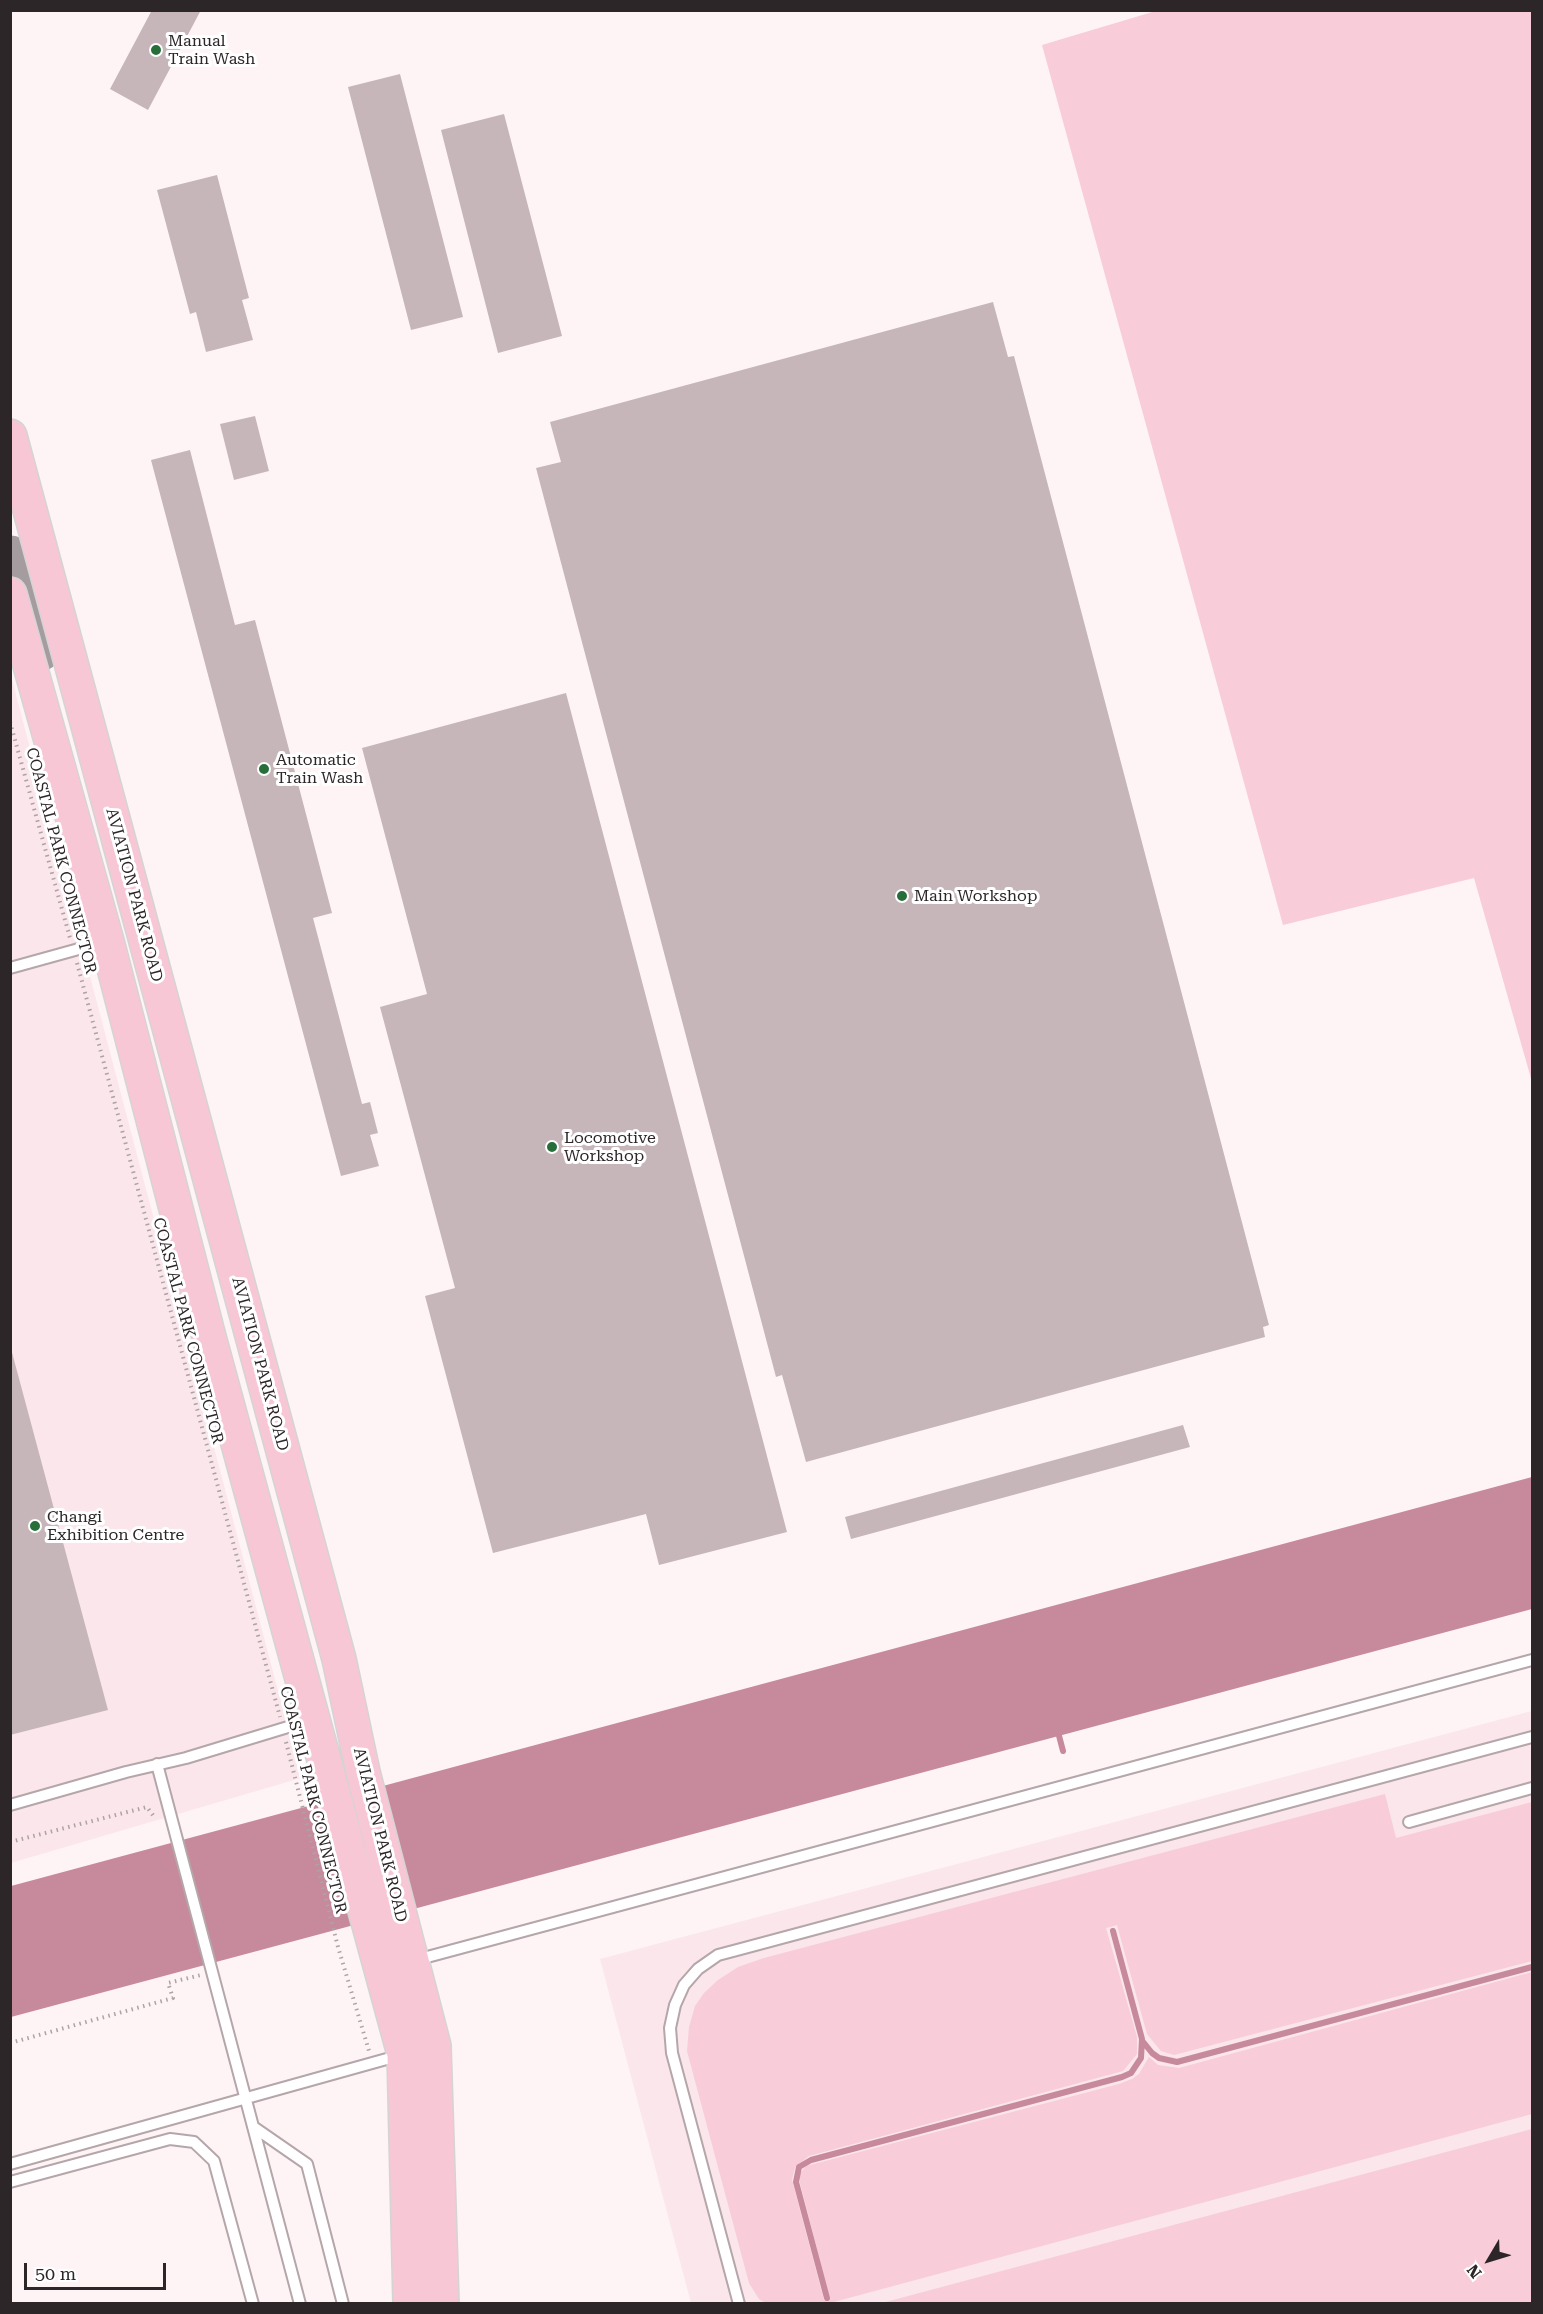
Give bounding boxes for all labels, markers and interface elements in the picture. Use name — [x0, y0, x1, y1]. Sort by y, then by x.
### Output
place label: Manual Train Wash — [168, 31, 255, 69]
marker: Manual Train Wash — [149, 43, 163, 57]
street label: COASTAL PARK CONNECTOR — [21, 746, 101, 976]
place label: Automatic Train Wash — [276, 750, 363, 788]
marker: Automatic Train Wash — [257, 762, 271, 776]
street label: AVIATION PARK ROAD — [102, 806, 166, 984]
place label: Main Workshop — [914, 886, 1037, 906]
marker: Main Workshop — [895, 889, 909, 903]
place label: Locomotive Workshop — [564, 1128, 656, 1166]
marker: Locomotive Workshop — [545, 1140, 559, 1154]
street label: COASTAL PARK CONNECTOR — [148, 1216, 228, 1446]
street label: AVIATION PARK ROAD — [228, 1275, 292, 1453]
place label: Changi Exhibition Centre — [47, 1507, 184, 1545]
marker: Changi Exhibition Centre — [28, 1519, 42, 1533]
street label: COASTAL PARK CONNECTOR — [275, 1684, 351, 1916]
street label: AVIATION PARK ROAD — [349, 1746, 411, 1924]
north arrow — [1459, 2230, 1519, 2290]
scale bar — [27, 2251, 170, 2289]
text: N — [1463, 2261, 1486, 2282]
text: 50 m — [35, 2263, 76, 2284]

